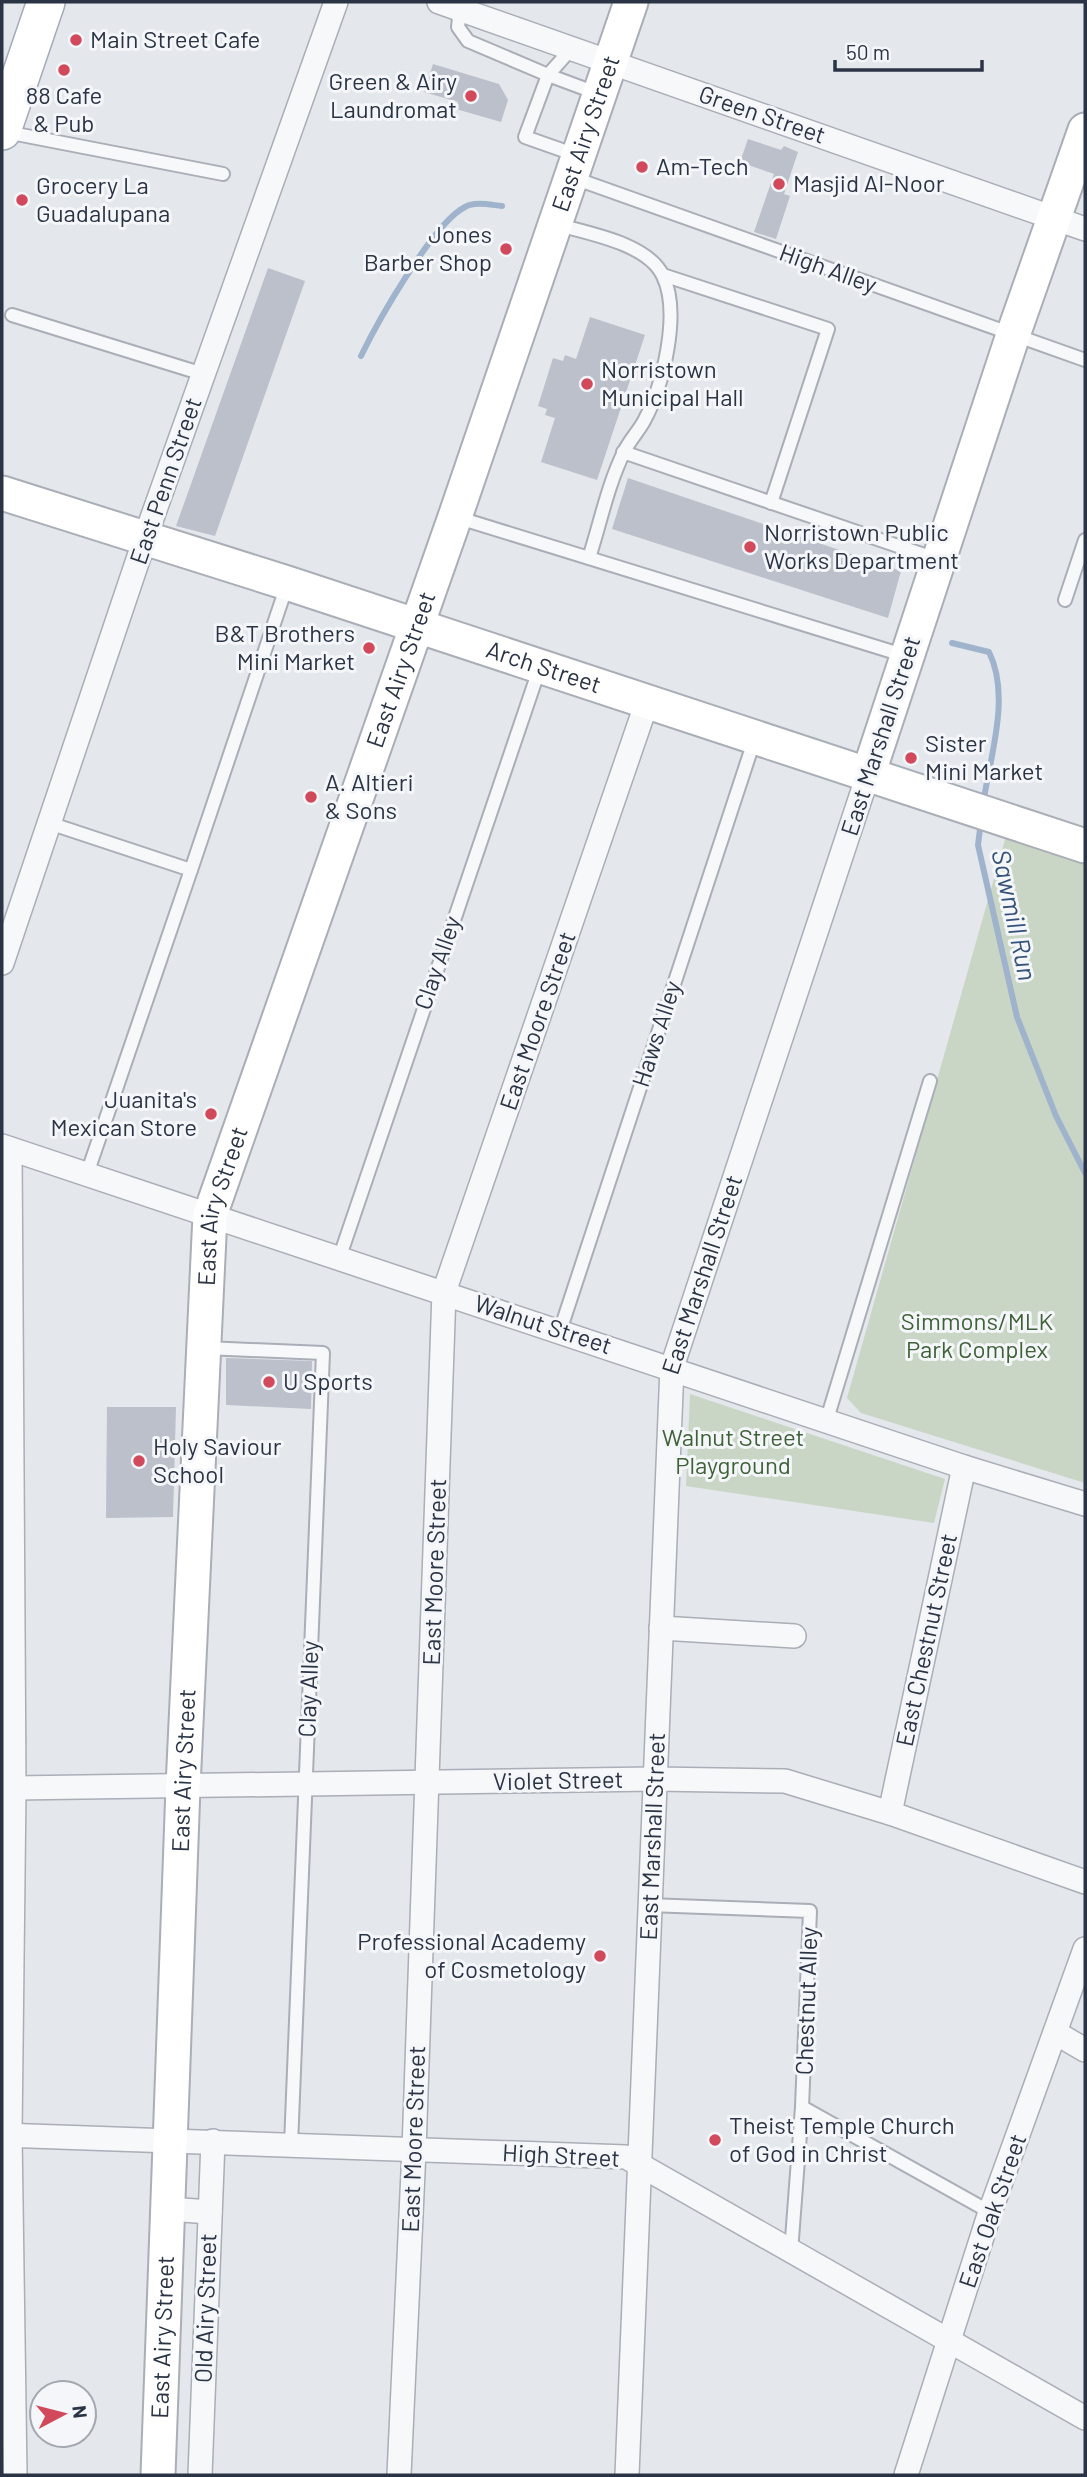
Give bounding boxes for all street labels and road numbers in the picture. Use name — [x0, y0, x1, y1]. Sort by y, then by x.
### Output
street label: East Airy Street — [544, 51, 625, 215]
street label: Green Street — [695, 78, 830, 149]
street label: High Alley — [776, 237, 881, 299]
street label: East Penn Street — [122, 393, 207, 568]
street label: East Airy Street — [359, 587, 441, 751]
street label: East Marshall Street — [834, 632, 926, 839]
street label: Arch Street — [483, 634, 605, 699]
street label: Clay Alley — [407, 912, 466, 1013]
street label: East Moore Street — [492, 927, 581, 1114]
street label: Haws Alley — [625, 977, 686, 1090]
street label: East Airy Street — [191, 1122, 253, 1286]
street label: East Marshall Street — [655, 1171, 748, 1378]
street label: Walnut Street — [471, 1288, 616, 1359]
street label: East Moore Street — [416, 1478, 451, 1666]
street label: East Chestnut Street — [889, 1531, 962, 1749]
street label: Clay Alley — [291, 1640, 324, 1738]
street label: East Airy Street — [165, 1688, 201, 1853]
street label: East Marshall Street — [633, 1732, 670, 1941]
street label: Violet Street — [492, 1764, 623, 1795]
street label: Chestnut Alley — [788, 1926, 823, 2076]
street label: East Moore Street — [395, 2045, 430, 2233]
street label: East Oak Street — [952, 2130, 1032, 2291]
street label: High Street — [501, 2137, 621, 2172]
street label: Old Airy Street — [187, 2233, 222, 2383]
street label: East Airy Street — [144, 2255, 179, 2419]

